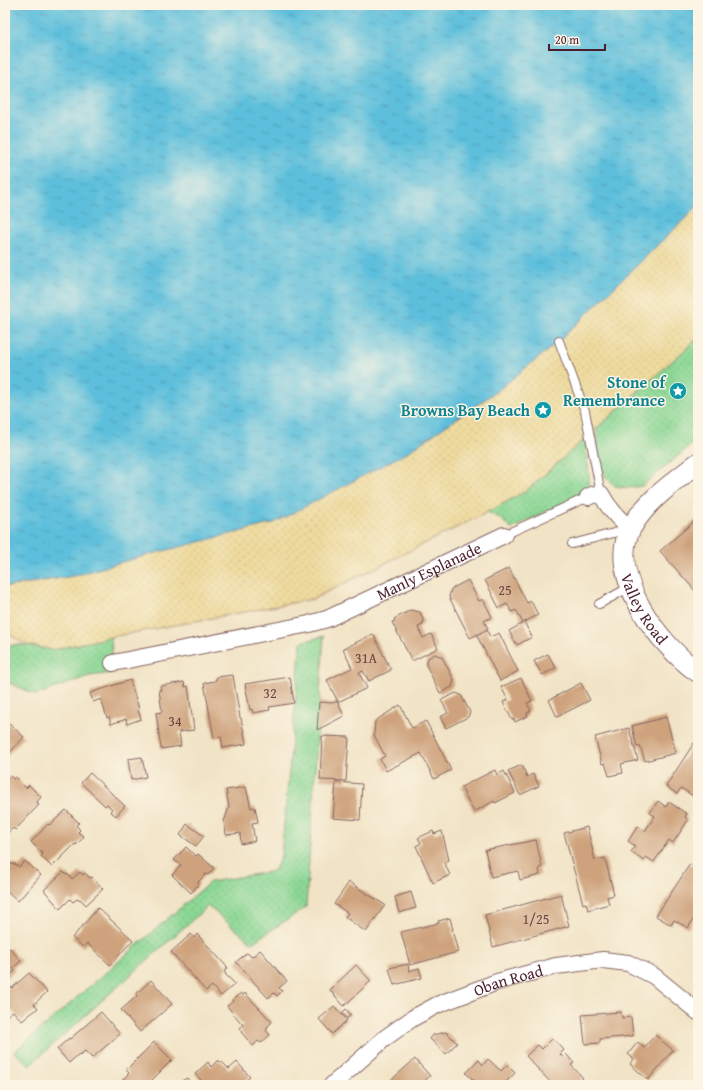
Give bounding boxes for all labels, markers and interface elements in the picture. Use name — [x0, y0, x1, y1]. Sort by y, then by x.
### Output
scale bar — [549, 26, 605, 52]
text: 20 m — [555, 31, 579, 48]
place label: Stone of Remembrance — [563, 370, 667, 412]
place icon: Stone of Remembrance — [668, 381, 688, 401]
place label: Browns Bay Beach — [401, 398, 531, 422]
place icon: Browns Bay Beach — [533, 400, 553, 420]
street label: Manly Esplanade — [372, 536, 485, 606]
street label: Valley Road — [615, 570, 674, 650]
house number: 25 — [498, 580, 512, 600]
house number: 31A — [355, 648, 377, 668]
house number: 32 — [263, 683, 277, 703]
house number: 34 — [168, 711, 182, 731]
house number: 1/25 — [523, 909, 549, 929]
street label: Oban Road — [470, 958, 546, 1002]

